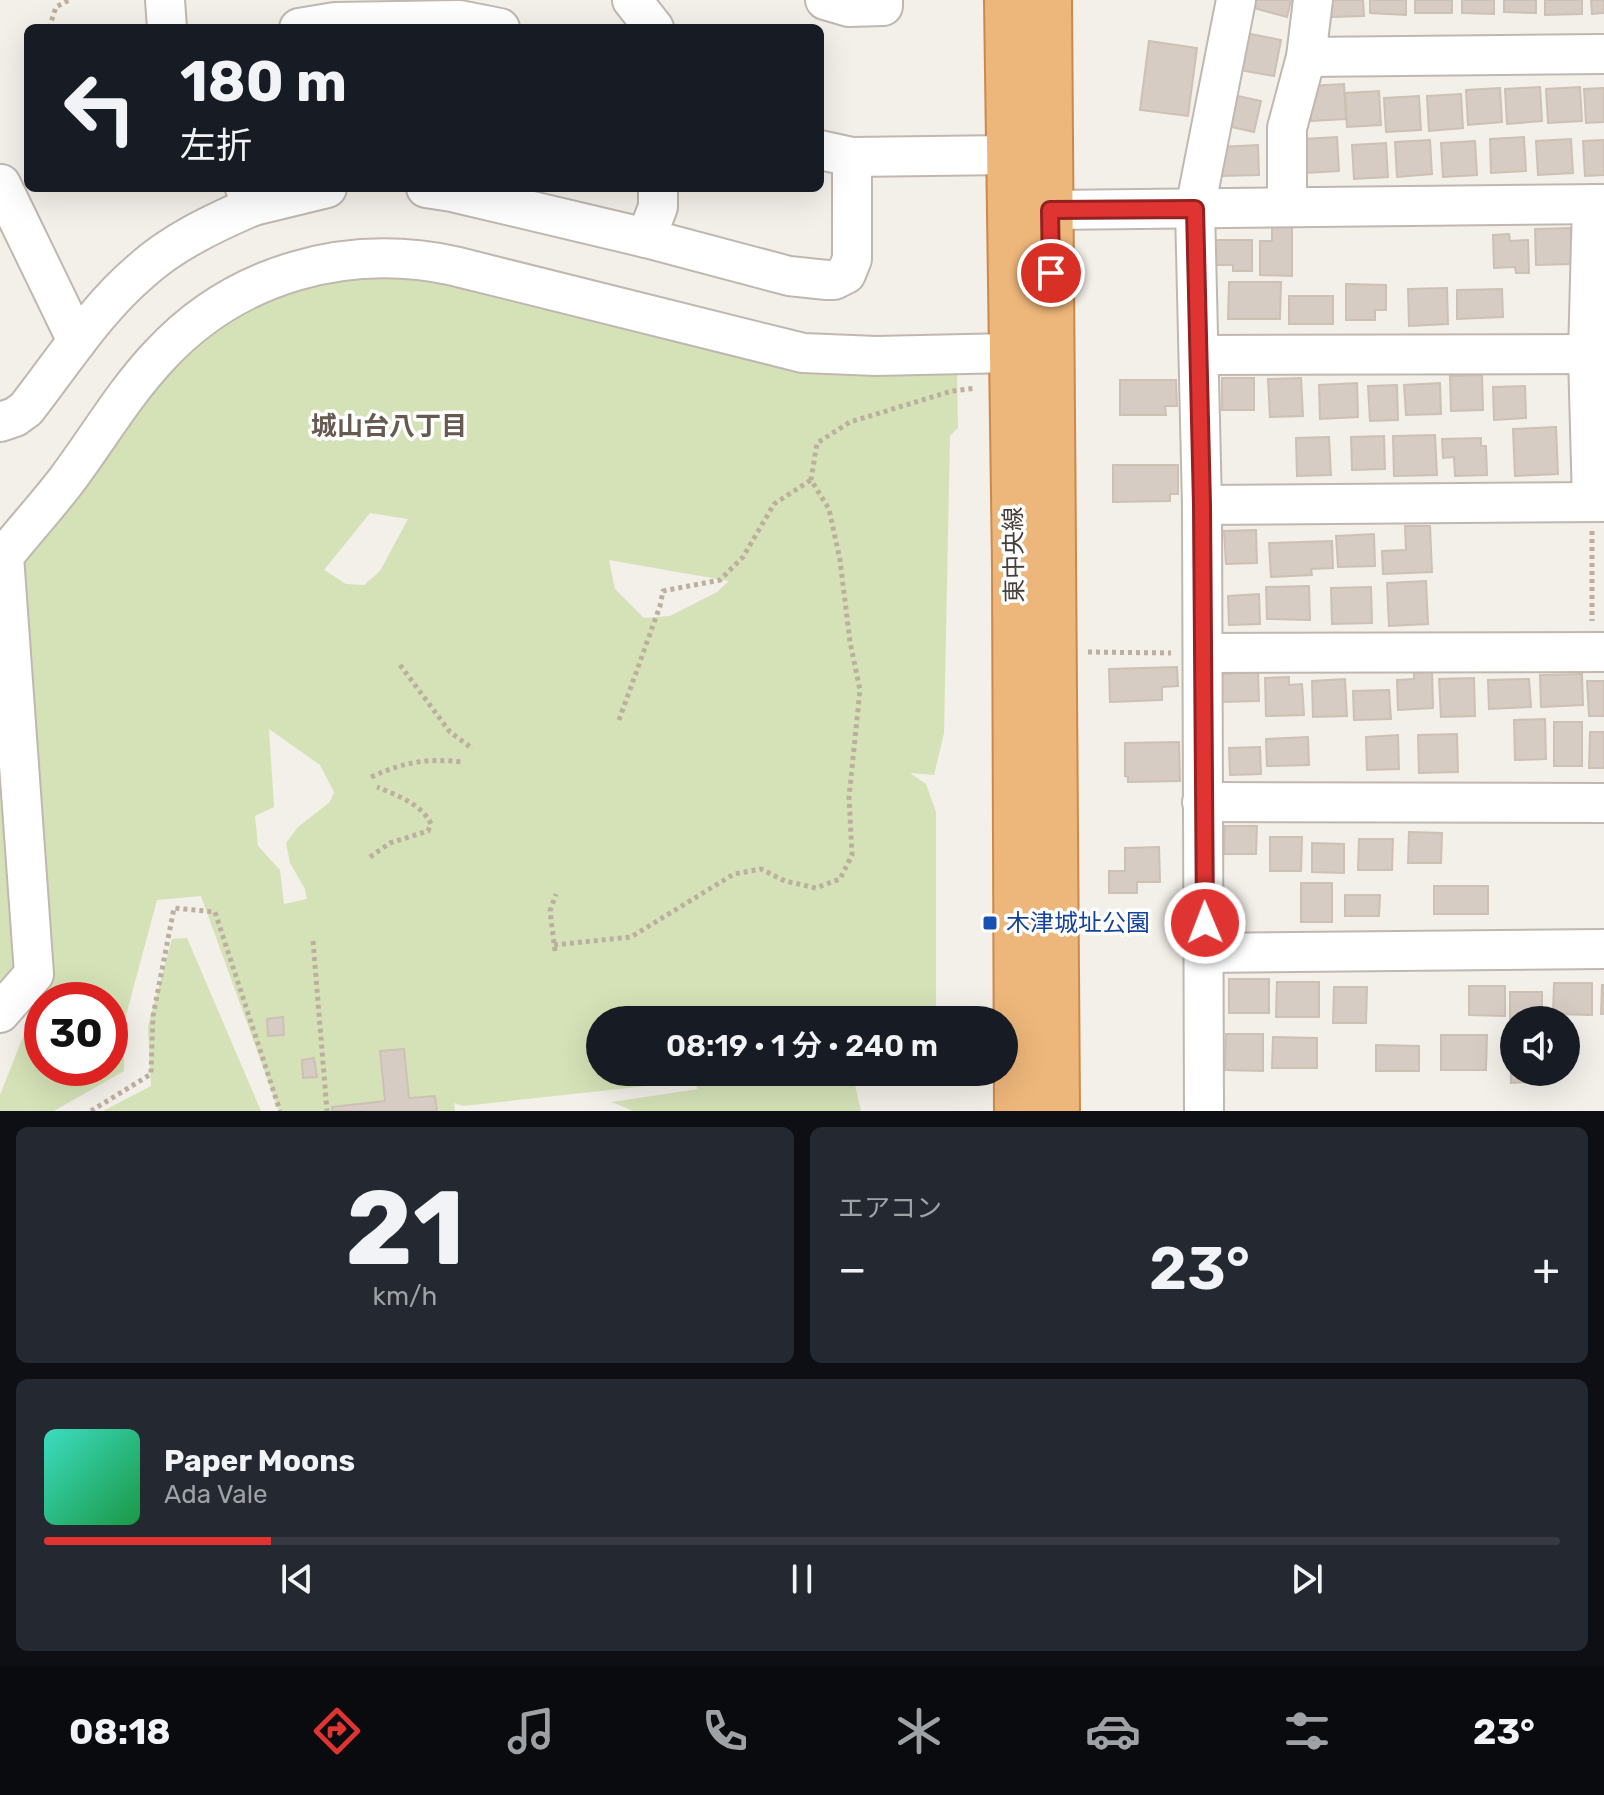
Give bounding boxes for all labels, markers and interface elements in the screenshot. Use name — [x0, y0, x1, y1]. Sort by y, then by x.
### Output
text: 180 m — [180, 49, 347, 115]
icon: left — [48, 56, 152, 160]
text: 左折 — [180, 124, 252, 167]
pin — [1017, 239, 1085, 307]
icon: arrive — [1029, 251, 1073, 295]
district label: 城山台八丁目 — [311, 411, 467, 442]
street label: 東中央線 — [999, 507, 1029, 603]
position arrow — [1163, 881, 1247, 965]
place label: 木津城址公園 — [1006, 909, 1150, 937]
marker: 木津城址公園 — [981, 914, 999, 932]
speed limit sign: 30 — [24, 982, 128, 1086]
map controls — [1500, 1006, 1580, 1086]
button: sound — [1500, 1006, 1580, 1086]
text: 08:19 · 1 分 · 240 m — [666, 1028, 938, 1064]
text: 21 — [345, 1167, 465, 1290]
text: エアコン — [838, 1193, 942, 1224]
text: 23° — [1149, 1233, 1250, 1304]
text: − — [838, 1243, 867, 1295]
text: + — [1533, 1243, 1560, 1295]
text: km/h — [373, 1281, 437, 1312]
text: Paper Moons — [164, 1443, 355, 1479]
text: Ada Vale — [164, 1479, 268, 1510]
icon: previous — [275, 1557, 319, 1601]
icon: pause — [780, 1557, 824, 1601]
icon: next — [1285, 1557, 1329, 1601]
icon: directions — [309, 1703, 365, 1759]
icon: music — [503, 1703, 559, 1759]
icon: phone — [697, 1703, 753, 1759]
icon: climate — [891, 1703, 947, 1759]
icon: car — [1085, 1703, 1141, 1759]
icon: filters — [1279, 1703, 1335, 1759]
text: 08:18 — [69, 1710, 171, 1753]
text: 23° — [1473, 1710, 1535, 1753]

